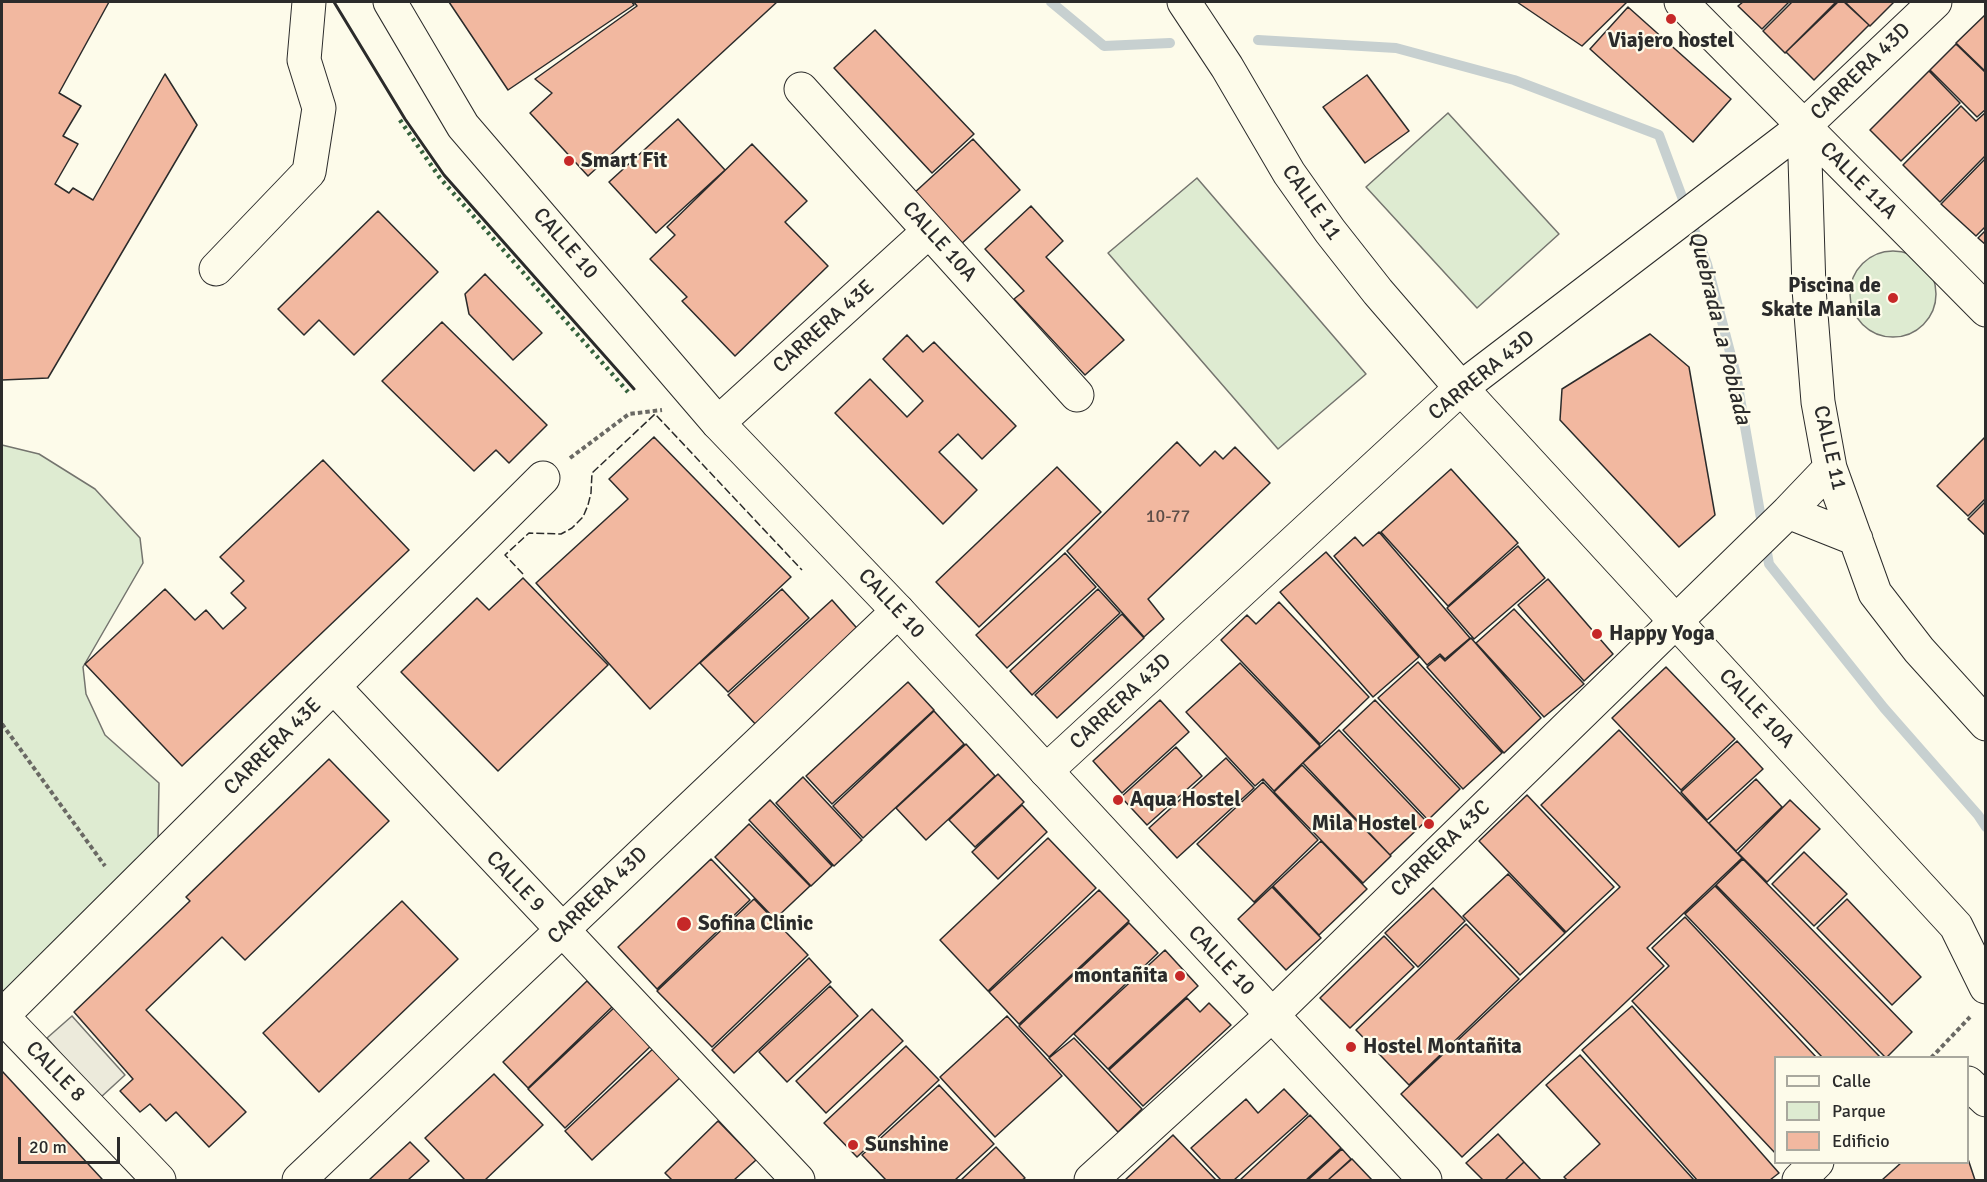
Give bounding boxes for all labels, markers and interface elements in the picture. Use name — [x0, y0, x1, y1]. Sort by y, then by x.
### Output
marker: Viajero hostel — [1664, 12, 1678, 26]
street label: CARRERA 43D — [1806, 18, 1916, 126]
place label: Viajero hostel — [1608, 28, 1734, 54]
street label: CALLE 11A — [1814, 137, 1902, 225]
place label: Smart Fit — [581, 148, 667, 174]
marker: Smart Fit — [562, 154, 576, 168]
street label: CALLE 11 — [1276, 160, 1346, 246]
street label: CALLE 10A — [896, 197, 982, 287]
street label: CALLE 10 — [527, 203, 603, 285]
water label: Quebrada La Poblada — [1682, 229, 1756, 427]
place label: Piscina de Skate Manila — [1762, 273, 1881, 323]
street label: CARRERA 43E — [768, 275, 880, 379]
marker: Piscina de Skate Manila — [1886, 291, 1900, 305]
street label: CARRERA 43D — [1424, 326, 1540, 426]
street label: CALLE 11 — [1807, 403, 1851, 493]
house number: 10-77 — [1146, 506, 1190, 528]
street label: CALLE 10 — [852, 564, 930, 644]
place label: Happy Yoga — [1609, 621, 1715, 647]
marker: Happy Yoga — [1590, 627, 1604, 641]
street label: CARRERA 43D — [1065, 649, 1177, 755]
street label: CALLE 10A — [1713, 664, 1799, 754]
street label: CARRERA 43E — [219, 693, 327, 801]
place label: Aqua Hostel — [1130, 787, 1241, 813]
marker: Aqua Hostel — [1111, 793, 1125, 807]
street label: CARRERA 43C — [1386, 795, 1496, 903]
place label: Mila Hostel — [1312, 811, 1417, 837]
marker: Mila Hostel — [1422, 817, 1436, 831]
street label: CARRERA 43D — [543, 842, 653, 950]
street label: CALLE 9 — [480, 846, 550, 918]
place label: Sofina Clinic — [698, 911, 813, 937]
marker: Sofina Clinic — [675, 915, 693, 933]
street label: CALLE 10 — [1182, 921, 1260, 1001]
place label: montañita — [1074, 963, 1168, 989]
marker: montañita — [1173, 969, 1187, 983]
place label: Hostel Montañita — [1363, 1034, 1522, 1060]
street label: CALLE 8 — [20, 1036, 90, 1108]
marker: Hostel Montañita — [1344, 1040, 1358, 1054]
legend — [1774, 1056, 1969, 1164]
text: Calle — [1832, 1070, 1871, 1092]
text: Parque — [1832, 1100, 1886, 1122]
scale bar — [21, 1125, 123, 1163]
text: Edificio — [1832, 1130, 1890, 1152]
place label: Sunshine — [865, 1132, 949, 1158]
text: 20 m — [29, 1136, 67, 1158]
marker: Sunshine — [846, 1138, 860, 1152]

